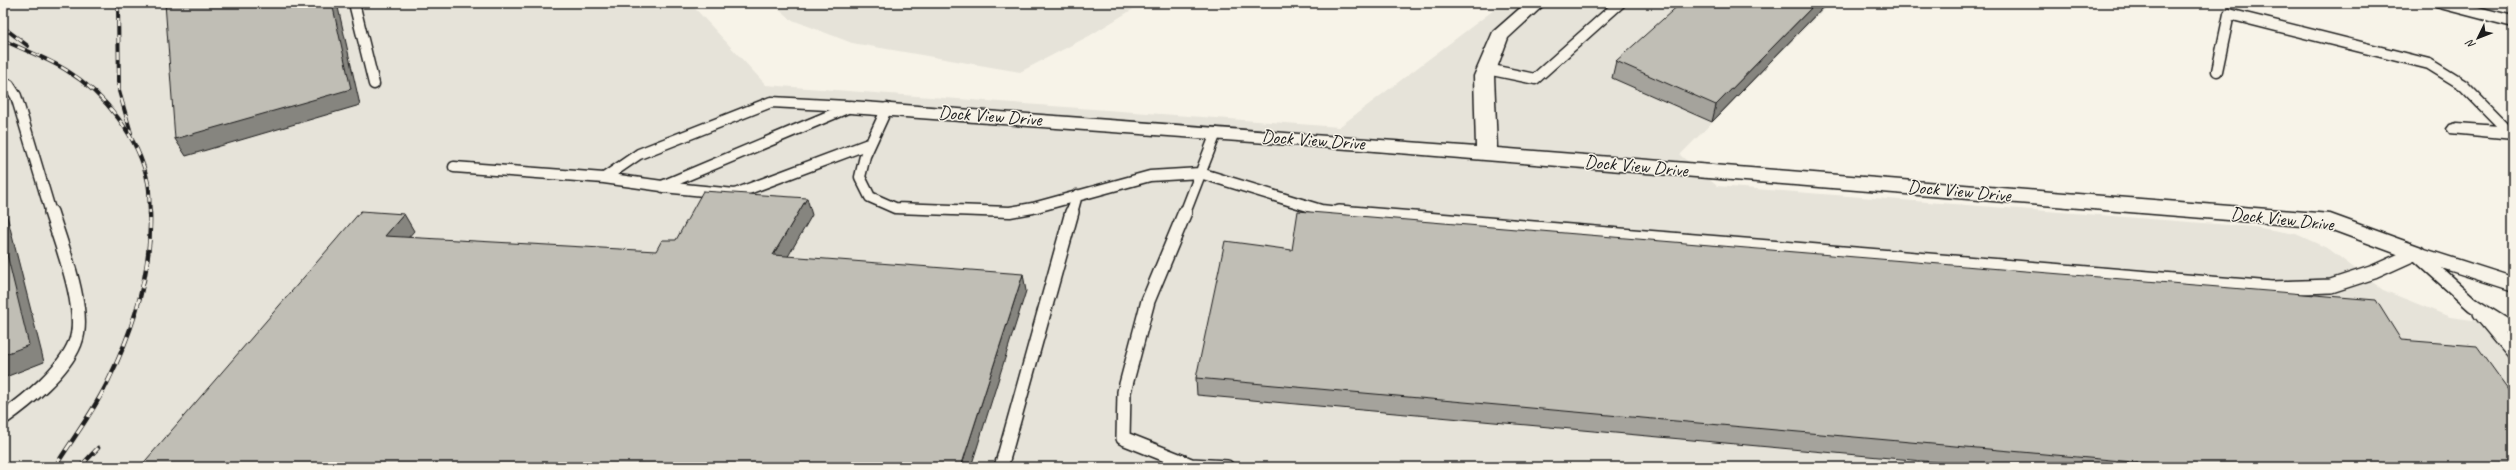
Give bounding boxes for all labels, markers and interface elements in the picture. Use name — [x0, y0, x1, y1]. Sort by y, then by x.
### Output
north arrow — [2458, 18, 2498, 58]
text: N — [2462, 36, 2478, 52]
street label: Dock View Drive — [938, 100, 1044, 132]
street label: Dock View Drive — [1261, 124, 1367, 156]
street label: Dock View Drive — [1583, 150, 1690, 183]
street label: Dock View Drive — [1906, 175, 2013, 208]
street label: Dock View Drive — [2229, 202, 2337, 237]

